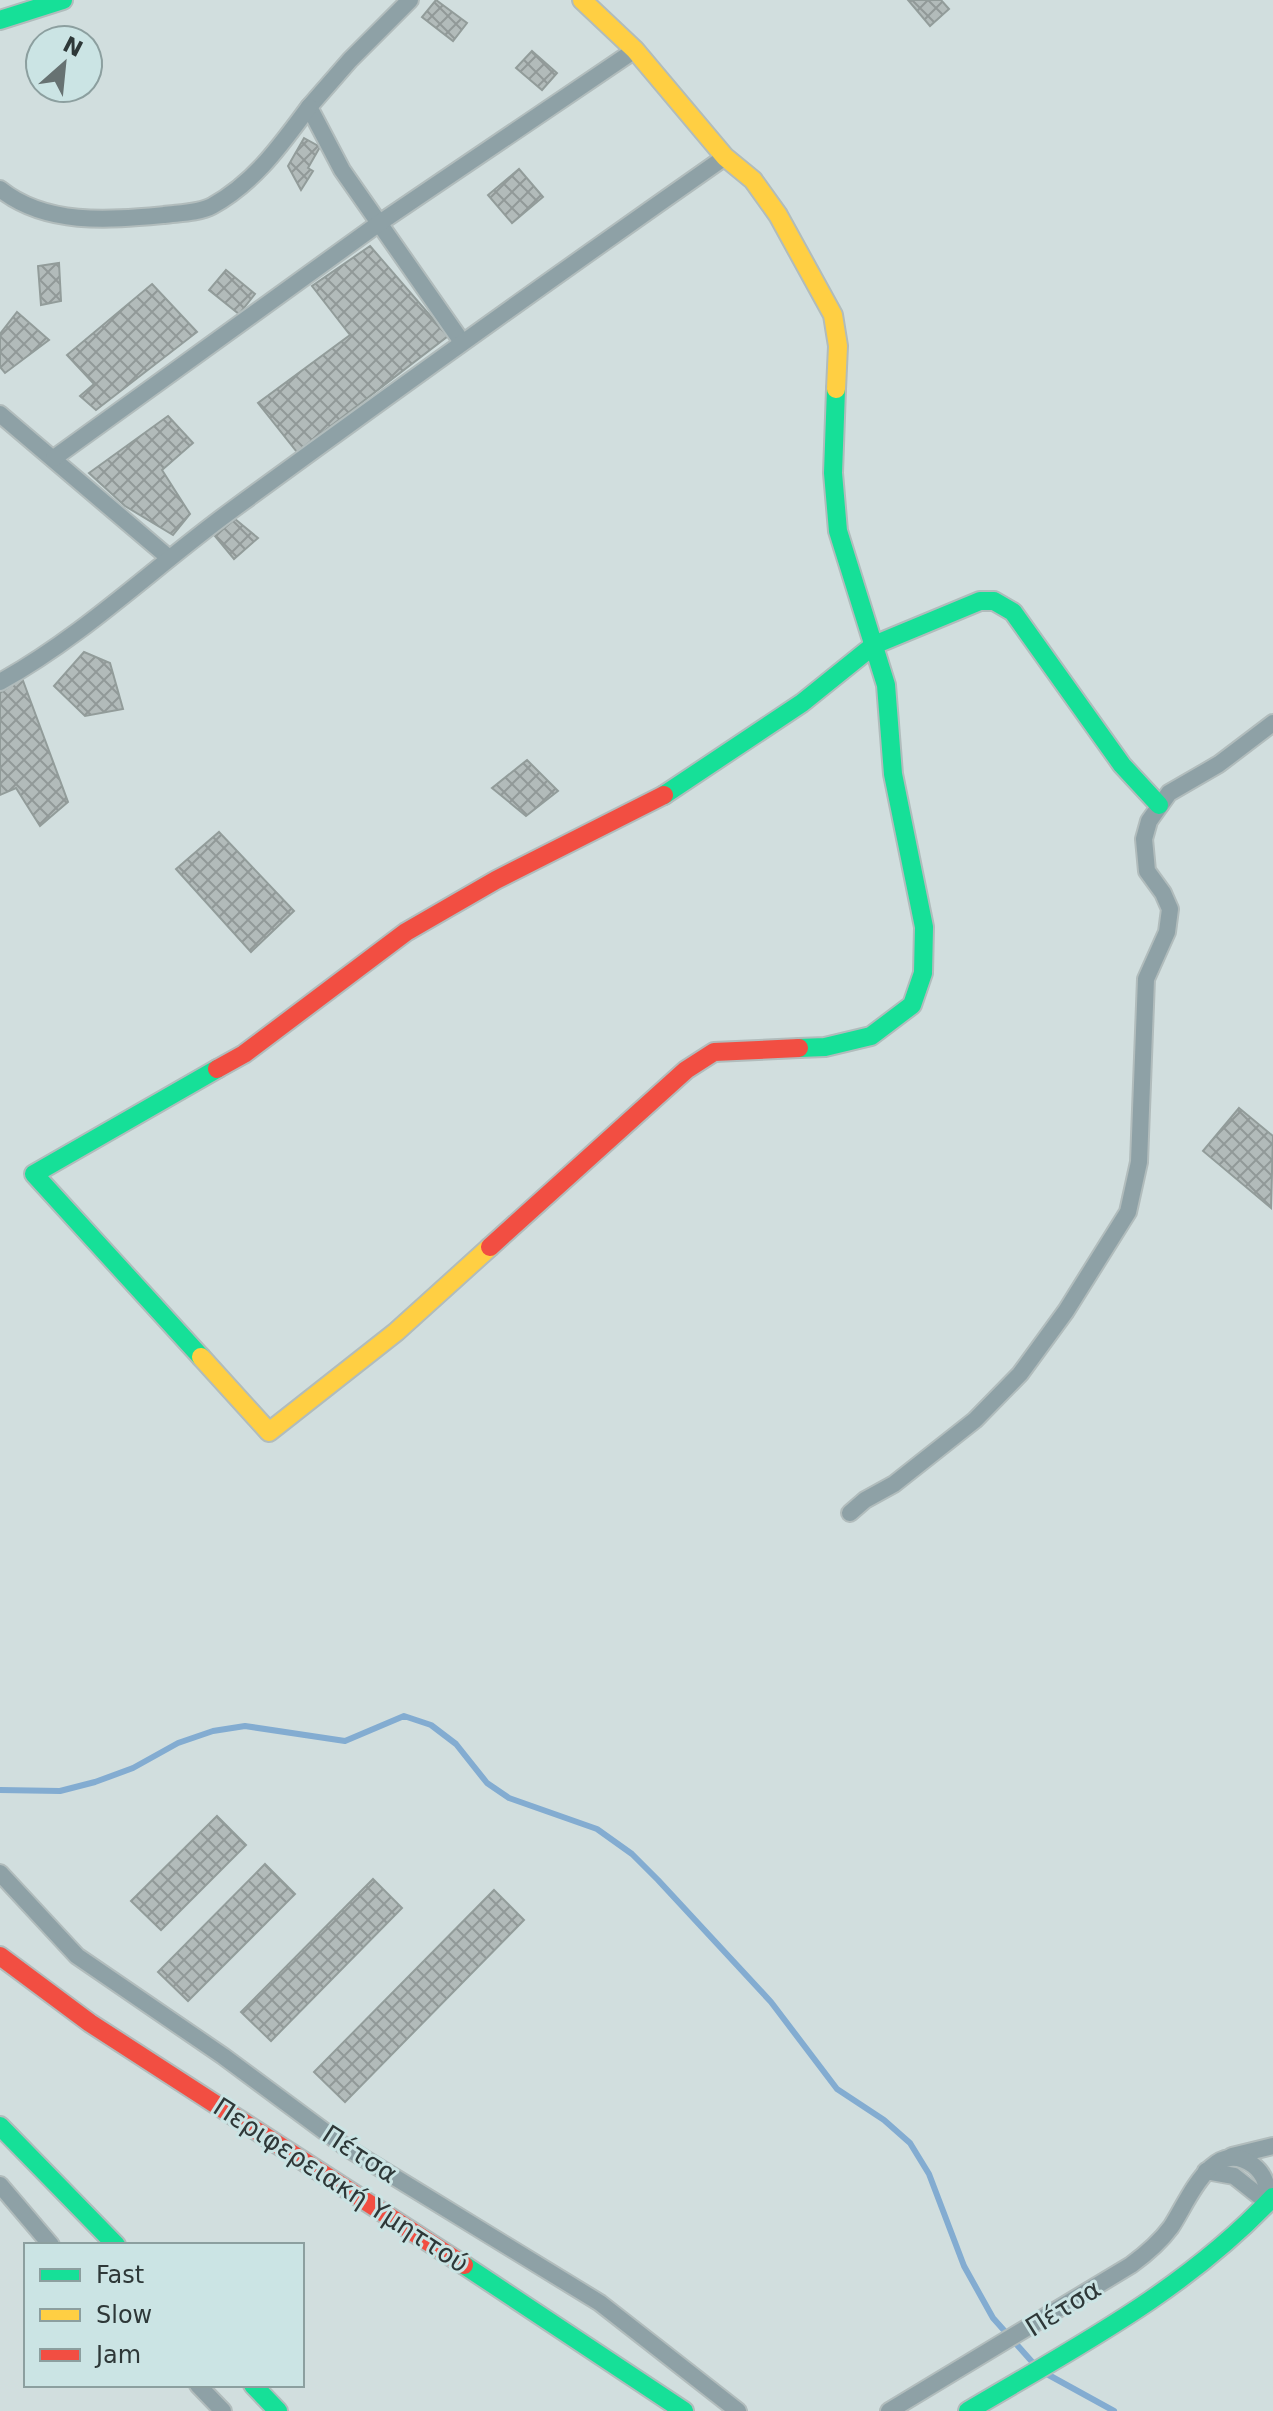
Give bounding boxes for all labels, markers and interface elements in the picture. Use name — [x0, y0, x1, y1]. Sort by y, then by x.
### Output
north arrow — [24, 24, 104, 104]
text: N — [59, 31, 87, 62]
street label: Περιφερειακή Υμηττού — [208, 2091, 474, 2279]
street label: Πέτσα — [317, 2119, 403, 2189]
legend — [24, 2243, 304, 2387]
text: Fast — [96, 2261, 144, 2289]
street label: Πέτσα — [1020, 2273, 1106, 2343]
text: Slow — [96, 2301, 152, 2329]
text: Jam — [94, 2341, 141, 2369]

